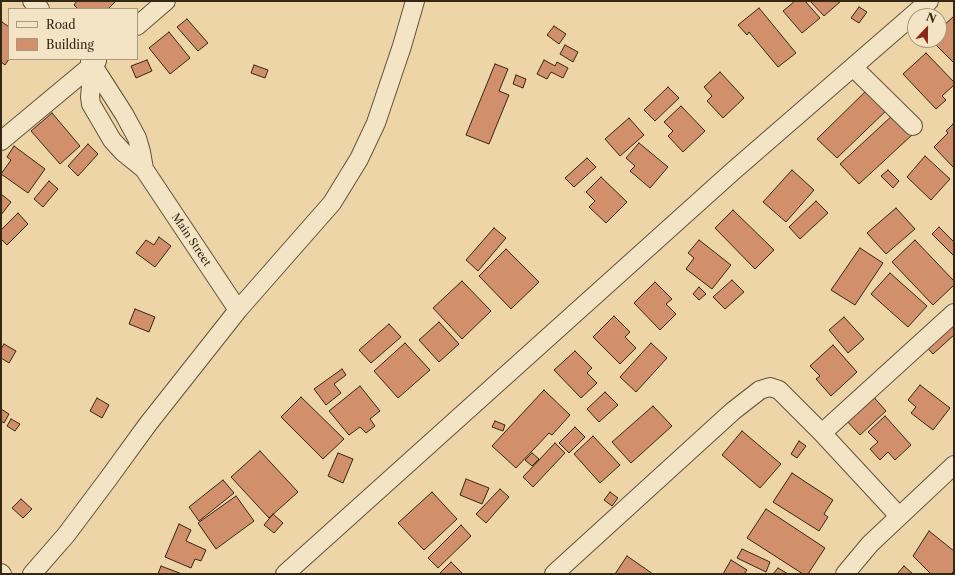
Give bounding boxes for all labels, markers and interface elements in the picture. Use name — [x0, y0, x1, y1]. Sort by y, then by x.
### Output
legend — [8, 8, 138, 60]
north arrow — [907, 8, 947, 48]
text: N — [924, 10, 938, 26]
text: Road — [46, 17, 76, 32]
text: Building — [46, 37, 94, 52]
street label: Main Street — [168, 211, 214, 269]

